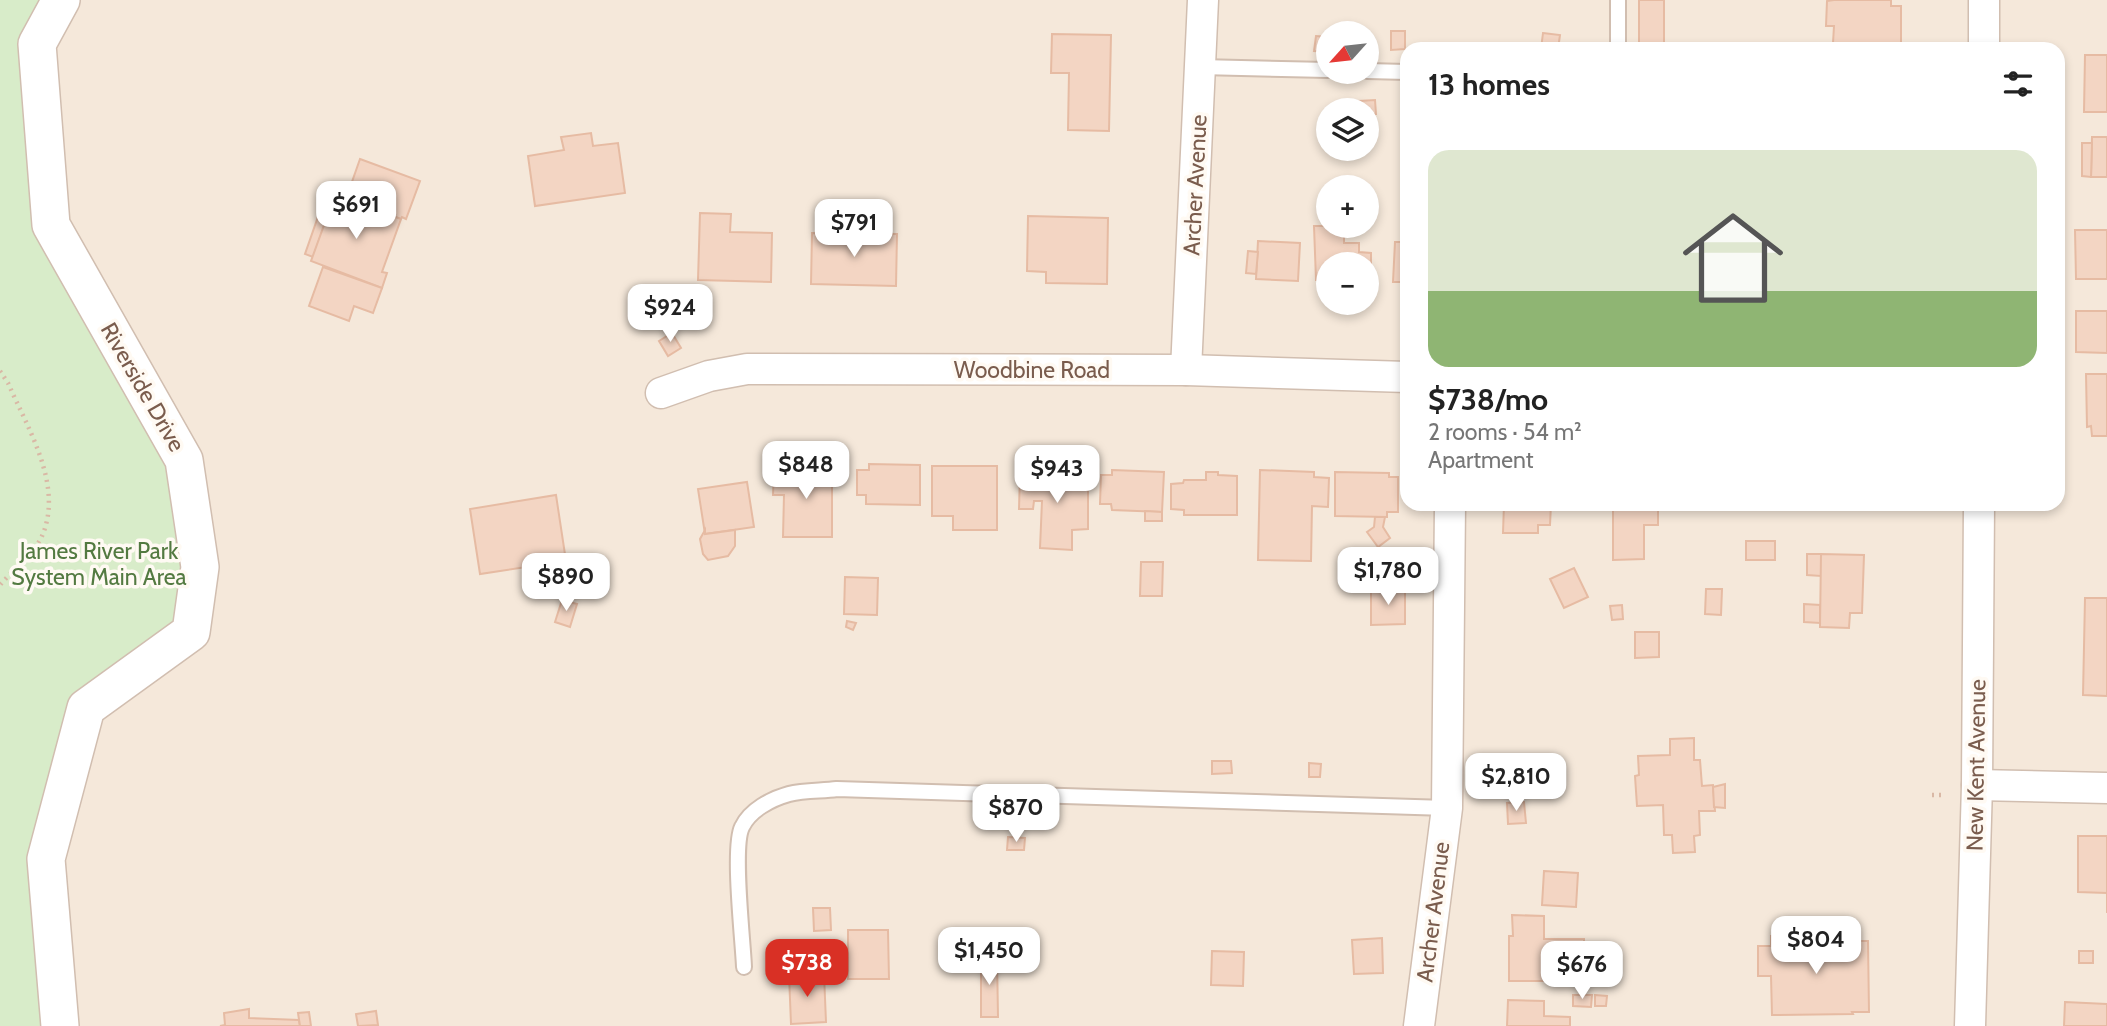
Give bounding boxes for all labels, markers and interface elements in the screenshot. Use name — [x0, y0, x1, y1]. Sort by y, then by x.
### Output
north arrow — [1316, 21, 1379, 84]
map controls — [1316, 21, 1379, 315]
icon: filters — [1999, 65, 2037, 103]
text: 13 homes — [1428, 66, 1550, 103]
button: layers — [1316, 98, 1379, 161]
street label: Archer Avenue — [1177, 114, 1213, 256]
button: + — [1316, 175, 1379, 238]
pin: $691 — [315, 182, 397, 241]
text: $691 — [332, 190, 380, 218]
icon: home — [1670, 195, 1796, 321]
pin: $791 — [813, 200, 895, 259]
text: $791 — [831, 208, 877, 236]
button: − — [1316, 252, 1379, 315]
pin: $924 — [629, 284, 711, 344]
text: $924 — [644, 293, 696, 321]
street label: Riverside Drive — [95, 317, 191, 457]
street label: Woodbine Road — [954, 356, 1110, 384]
text: $738/mo — [1428, 381, 1548, 418]
text: 2 rooms · 54 m² — [1428, 418, 1582, 446]
pin: $848 — [765, 442, 847, 501]
pin: $943 — [1016, 446, 1098, 505]
text: Apartment — [1428, 446, 1533, 474]
text: $848 — [778, 450, 834, 478]
text: $943 — [1031, 454, 1083, 482]
park label: James River Park System Main Area — [11, 537, 187, 591]
pin: $1,780 — [1331, 548, 1445, 607]
pin: $890 — [525, 554, 607, 613]
text: $1,780 — [1353, 556, 1423, 584]
text: $890 — [538, 562, 594, 590]
street label: New Kent Avenue — [1961, 679, 1992, 851]
pin: $2,810 — [1459, 754, 1573, 813]
text: $2,810 — [1481, 762, 1551, 790]
pin: $870 — [975, 784, 1057, 844]
text: $870 — [989, 793, 1044, 821]
street label: Archer Avenue — [1411, 840, 1456, 984]
pin: $804 — [1775, 916, 1857, 976]
text: $804 — [1787, 925, 1845, 953]
pin: $1,450 — [932, 928, 1046, 987]
text: $1,450 — [954, 936, 1024, 964]
pin: $738 — [766, 940, 848, 999]
pin: $676 — [1541, 942, 1623, 1001]
text: $738 — [781, 948, 833, 976]
text: $676 — [1557, 950, 1607, 978]

